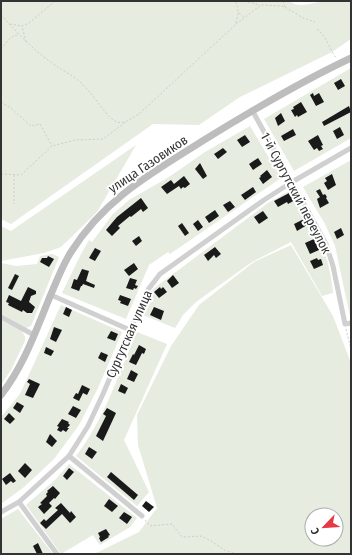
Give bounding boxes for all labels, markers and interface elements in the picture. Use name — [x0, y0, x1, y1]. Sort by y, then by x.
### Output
street label: 1-й Сургутский переулок — [258, 130, 334, 256]
street label: улица Газовиков — [106, 132, 190, 196]
street label: Сургутская улица — [103, 288, 155, 380]
north arrow — [304, 507, 344, 547]
text: С — [308, 525, 322, 536]

